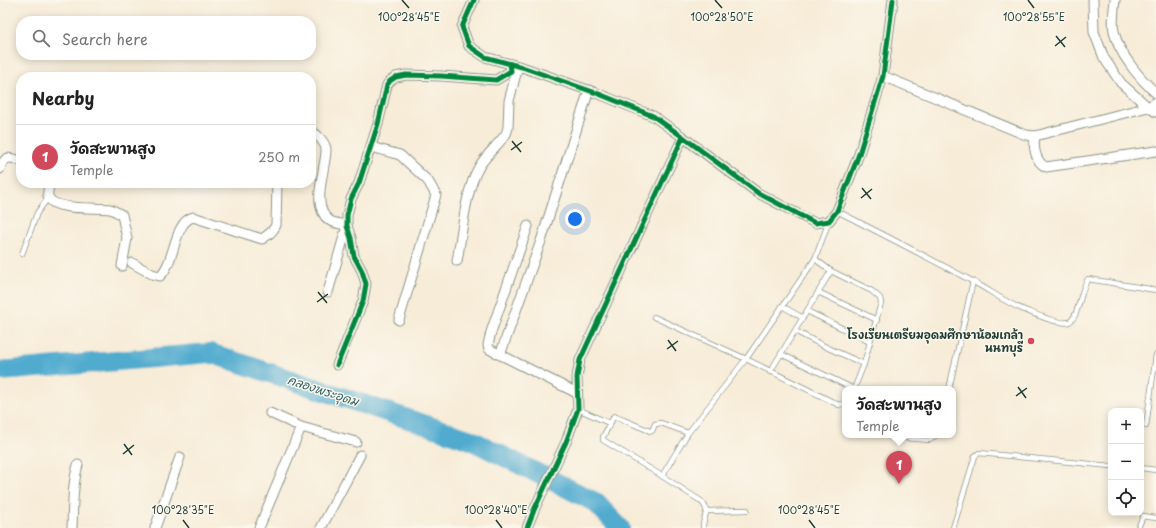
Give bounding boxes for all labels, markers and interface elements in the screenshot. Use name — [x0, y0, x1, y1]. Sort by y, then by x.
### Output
text: 100°28'45"E — [378, 9, 440, 24]
text: 100°28'50"E — [691, 9, 753, 24]
text: 100°28'55"E — [1003, 9, 1065, 24]
search box — [16, 16, 316, 60]
icon: search — [30, 27, 52, 49]
text: Search here — [62, 27, 148, 50]
text: Nearby — [32, 85, 94, 111]
text: วัดสะพานสูง — [70, 136, 156, 159]
text: 1 — [42, 147, 48, 166]
text: 250 m — [258, 147, 300, 166]
text: Temple — [70, 160, 113, 179]
your location — [565, 209, 585, 229]
place label: โรงเรียนเตรียมอุดมศึกษาน้อมเกล้า นนทบุรี — [846, 326, 1023, 357]
marker: โรงเรียนเตรียมอุดมศึกษาน้อมเกล้า นนทบุรี — [1026, 336, 1036, 346]
water label: คลองพระอุดม — [285, 370, 362, 411]
popup — [842, 386, 956, 438]
text: วัดสะพานสูง — [856, 392, 942, 415]
map controls — [1108, 408, 1144, 516]
button: + — [1108, 408, 1144, 444]
text: Temple — [856, 416, 900, 435]
button: − — [1108, 444, 1144, 480]
pin: 1 — [886, 451, 912, 484]
button: locate — [1108, 480, 1144, 516]
text: 100°28'35"E — [152, 502, 214, 517]
text: 100°28'40"E — [464, 502, 528, 517]
text: 100°28'45"E — [778, 502, 840, 517]

